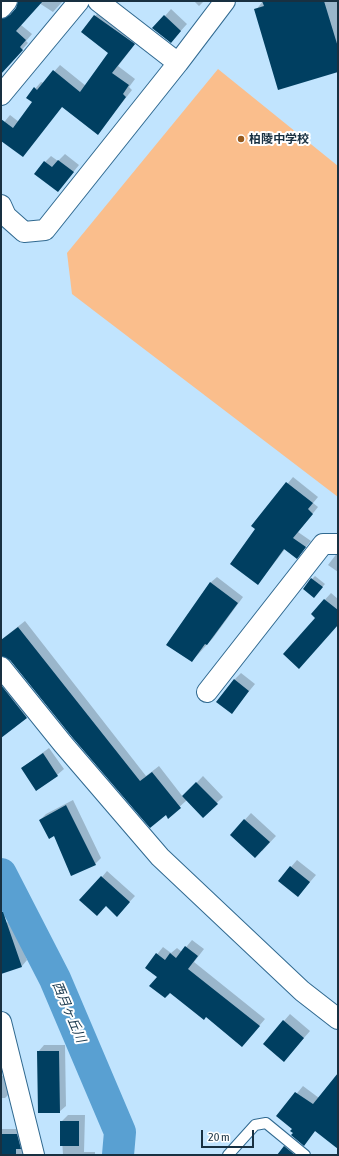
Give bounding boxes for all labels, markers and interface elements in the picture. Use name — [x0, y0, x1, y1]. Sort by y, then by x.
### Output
place label: 柏陵中学校 — [249, 132, 309, 146]
marker: 柏陵中学校 — [236, 134, 246, 144]
water label: 西月ヶ丘川 — [49, 979, 89, 1045]
scale bar — [203, 1122, 256, 1148]
text: 20 m — [208, 1130, 230, 1144]

